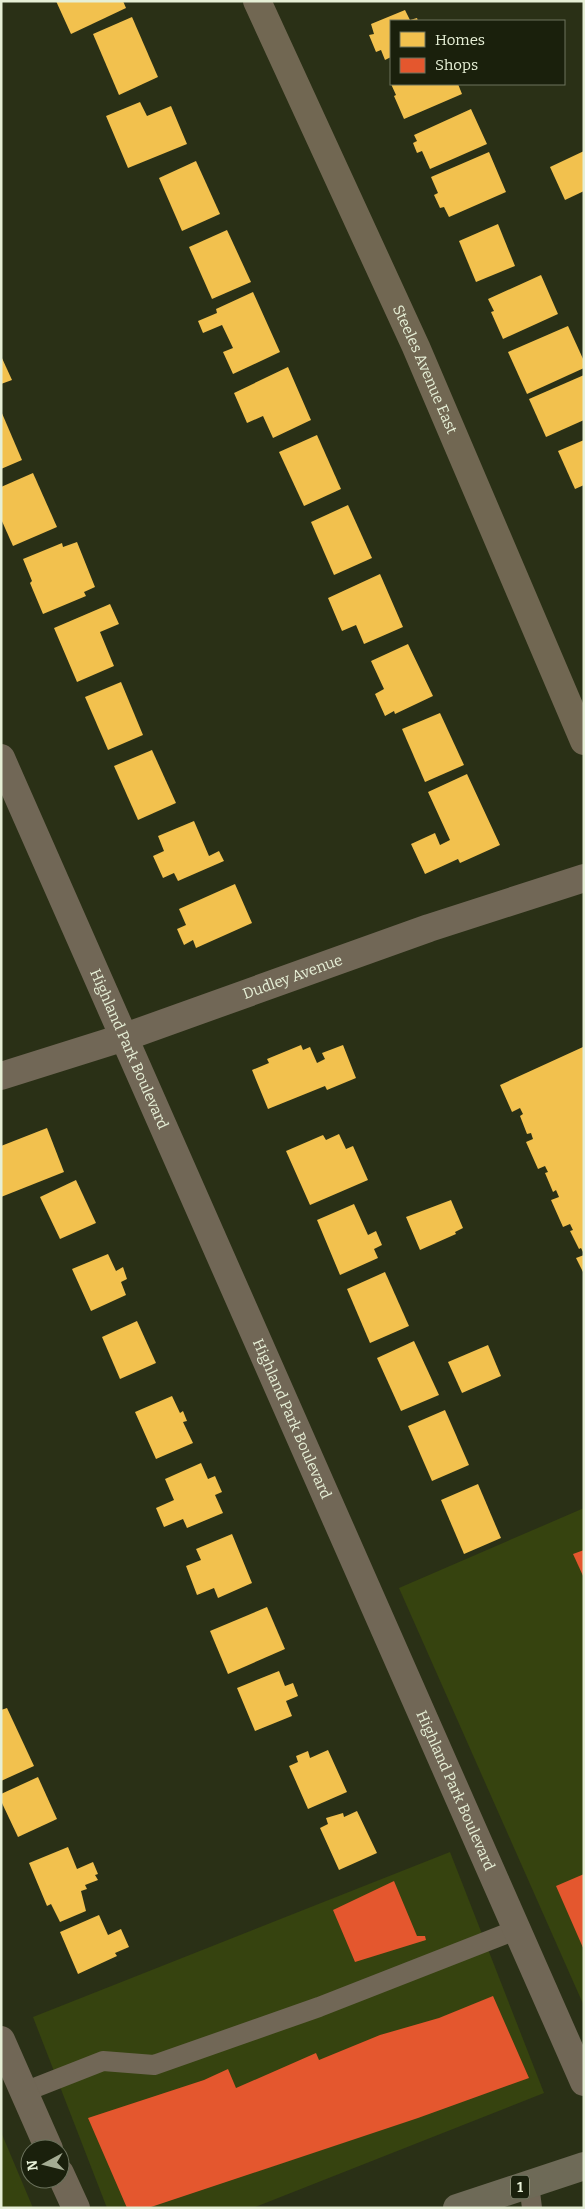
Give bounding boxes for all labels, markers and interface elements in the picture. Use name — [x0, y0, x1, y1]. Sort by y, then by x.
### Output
legend — [390, 20, 565, 85]
text: Homes — [435, 31, 485, 49]
text: Shops — [435, 56, 478, 74]
street label: Steeles Avenue East — [389, 302, 461, 437]
street label: Dudley Avenue — [240, 951, 345, 1003]
street label: Highland Park Boulevard — [86, 966, 172, 1132]
street label: Highland Park Boulevard — [249, 1336, 335, 1502]
street label: Highland Park Boulevard — [412, 1707, 499, 1873]
north arrow — [20, 2139, 70, 2189]
text: N — [23, 2159, 42, 2172]
road number: 1 — [511, 2176, 529, 2198]

